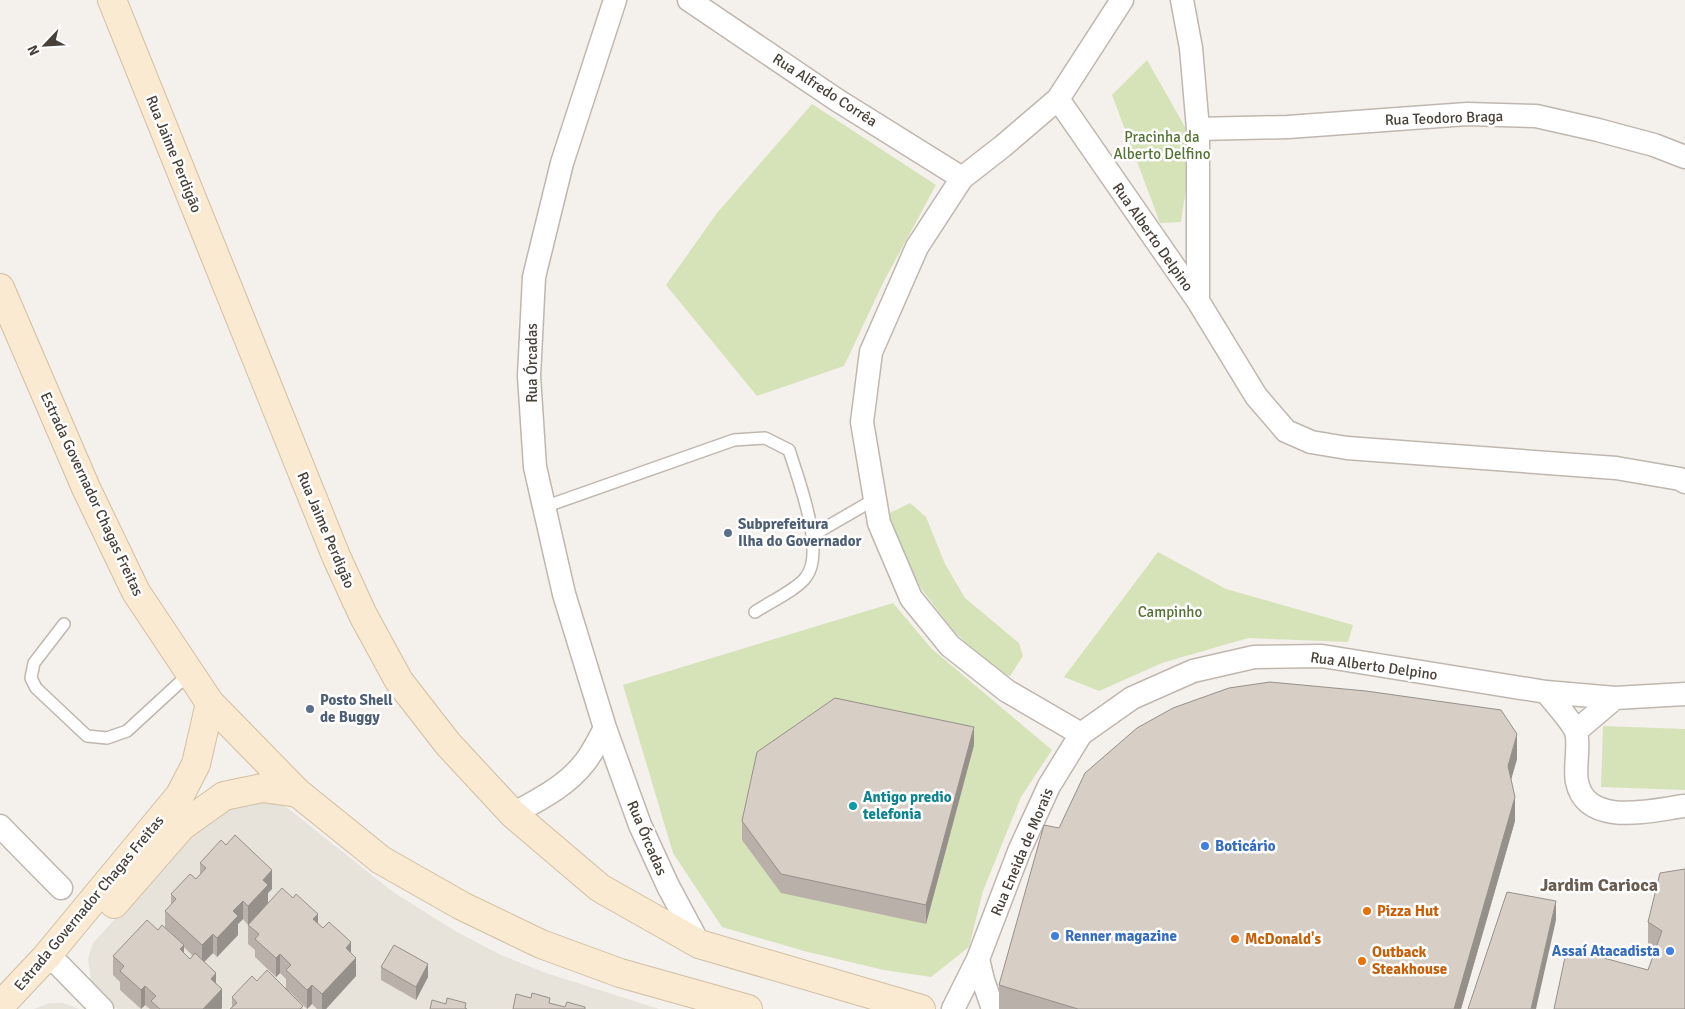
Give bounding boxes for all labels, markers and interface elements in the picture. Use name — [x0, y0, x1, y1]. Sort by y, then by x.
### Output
north arrow — [20, 20, 70, 70]
text: N — [24, 42, 43, 58]
street label: Rua Alfredo Corrêa — [769, 50, 881, 130]
street label: Rua Jaime Perdigão — [142, 93, 206, 215]
street label: Rua Teodoro Braga — [1384, 107, 1504, 129]
park label: Pracinha da Alberto Delfino — [1113, 128, 1211, 163]
street label: Rua Alberto Delpino — [1109, 179, 1197, 295]
street label: Rua Órcadas — [522, 323, 541, 403]
street label: Estrada Governador Chagas Freitas — [37, 389, 147, 599]
street label: Rua Jaime Perdigão — [293, 469, 359, 591]
place label: Subprefeitura Ilha do Governador — [738, 515, 862, 550]
marker: Subprefeitura Ilha do Governador — [722, 527, 734, 539]
park label: Campinho — [1138, 603, 1203, 621]
street label: Rua Alberto Delpino — [1309, 648, 1439, 684]
place label: Posto Shell de Buggy — [320, 691, 393, 726]
marker: Posto Shell de Buggy — [304, 703, 316, 715]
street label: Rua Eneida de Morais — [987, 785, 1057, 919]
place label: Antigo predio telefonia — [862, 788, 952, 823]
street label: Rua Órcadas — [623, 797, 672, 879]
marker: Antigo predio telefonia — [847, 800, 859, 812]
street label: Estrada Governador Chagas Freitas — [10, 811, 168, 994]
place label: Boticário — [1215, 837, 1276, 855]
marker: Boticário — [1199, 840, 1211, 852]
district label: Jardim Carioca — [1540, 874, 1658, 896]
place label: Pizza Hut — [1377, 902, 1439, 920]
marker: Pizza Hut — [1361, 905, 1373, 917]
place label: Renner magazine — [1065, 927, 1177, 945]
marker: Renner magazine — [1049, 930, 1061, 942]
place label: McDonald's — [1245, 930, 1322, 948]
marker: McDonald's — [1229, 933, 1241, 945]
place label: Assaí Atacadista — [1552, 942, 1660, 960]
place label: Outback Steakhouse — [1372, 943, 1447, 978]
marker: Assaí Atacadista — [1664, 945, 1676, 957]
marker: Outback Steakhouse — [1356, 955, 1368, 967]

